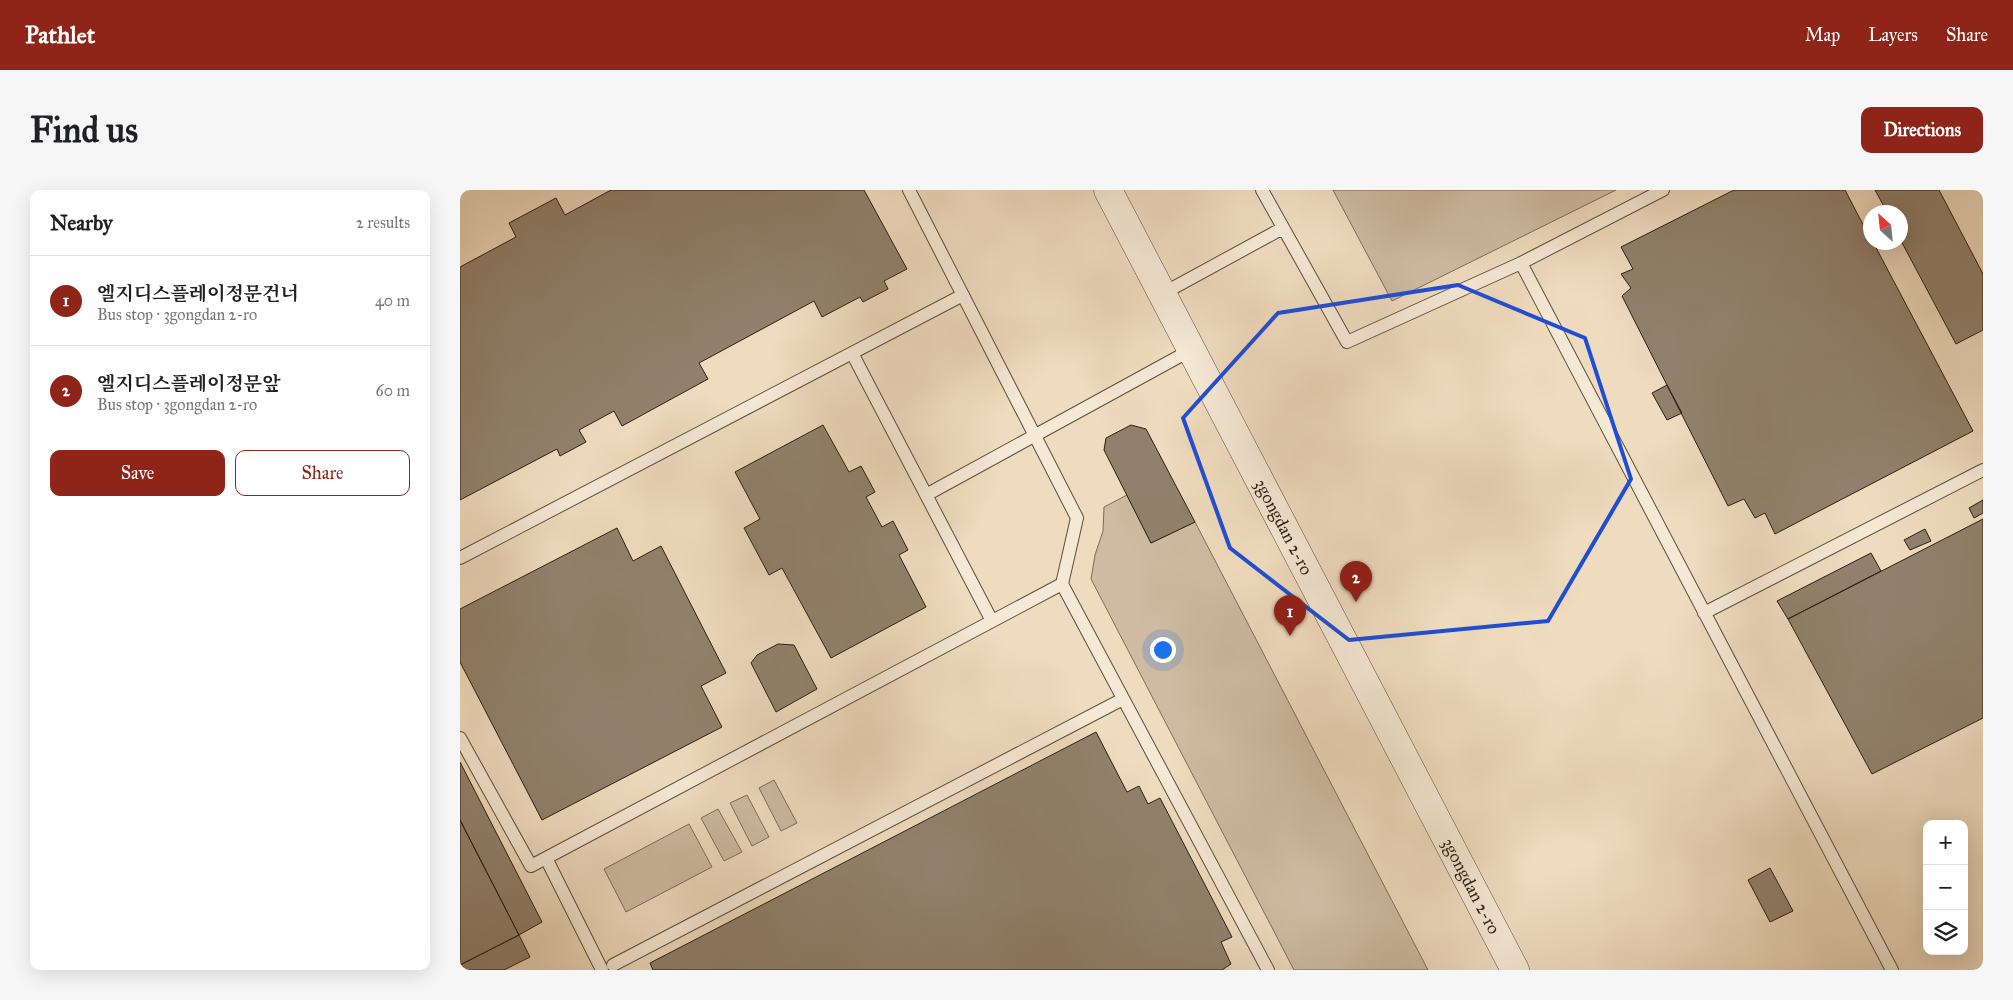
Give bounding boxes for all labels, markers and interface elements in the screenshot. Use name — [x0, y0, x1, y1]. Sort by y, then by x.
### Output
text: Pathlet — [25, 20, 95, 50]
text: Map — [1805, 24, 1840, 46]
text: Layers — [1868, 24, 1918, 46]
text: Share — [1946, 24, 1988, 46]
button: Directions — [1861, 107, 1983, 153]
text: Find us — [30, 109, 138, 152]
north arrow — [1863, 205, 1908, 250]
text: Nearby — [50, 210, 113, 236]
text: 2 results — [356, 213, 410, 232]
text: 엘지디스플레이정문건너 — [97, 282, 299, 305]
text: 1 — [63, 291, 69, 310]
text: 40 m — [375, 291, 410, 310]
text: Bus stop · 3gongdan 2-ro — [97, 305, 257, 324]
text: 엘지디스플레이정문앞 — [97, 372, 281, 395]
text: 2 — [62, 381, 70, 400]
text: 60 m — [376, 381, 410, 400]
text: Bus stop · 3gongdan 2-ro — [97, 395, 257, 414]
button: Save — [50, 450, 225, 496]
button: Share — [235, 450, 410, 496]
street label: 3gongdan 2-ro — [1250, 475, 1318, 579]
pin: 2 — [1340, 561, 1372, 602]
pin: 1 — [1274, 595, 1306, 636]
your location — [1150, 637, 1176, 663]
map controls — [1923, 820, 1968, 955]
button: + — [1923, 820, 1968, 865]
street label: 3gongdan 2-ro — [1437, 834, 1505, 938]
button: − — [1923, 865, 1968, 910]
button: layers — [1923, 910, 1968, 955]

